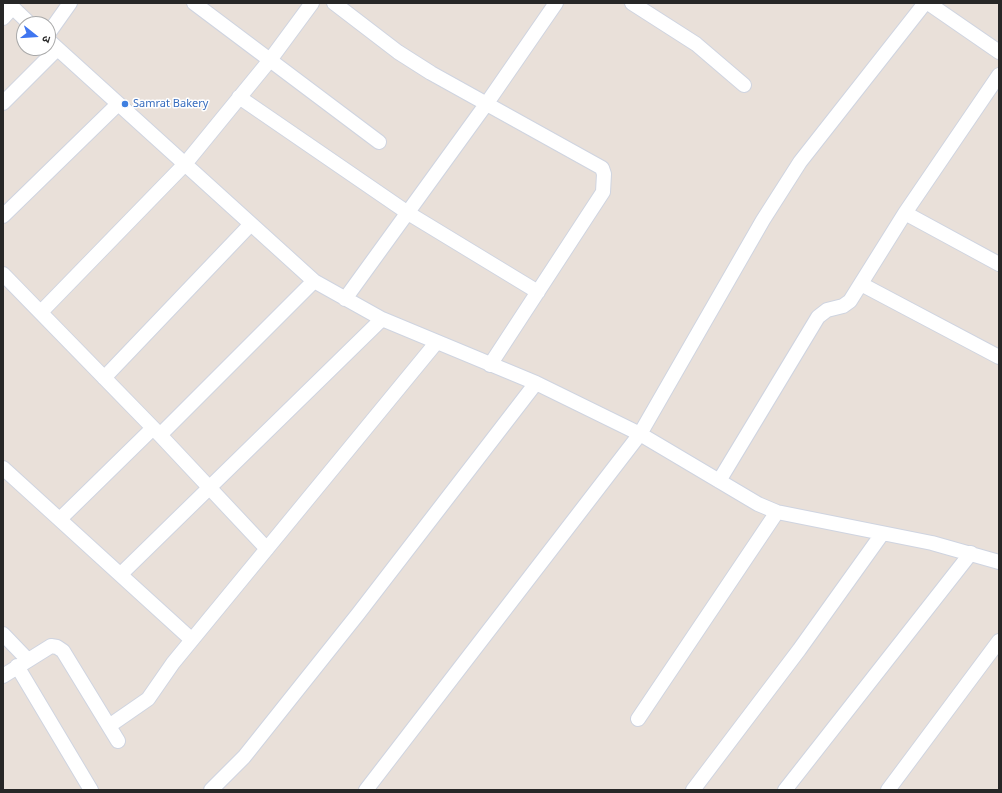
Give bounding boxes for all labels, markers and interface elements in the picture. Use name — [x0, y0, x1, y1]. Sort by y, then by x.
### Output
north arrow — [16, 16, 56, 56]
text: उ — [39, 34, 55, 45]
place label: Samrat Bakery — [133, 97, 208, 111]
marker: Samrat Bakery — [120, 99, 130, 109]

